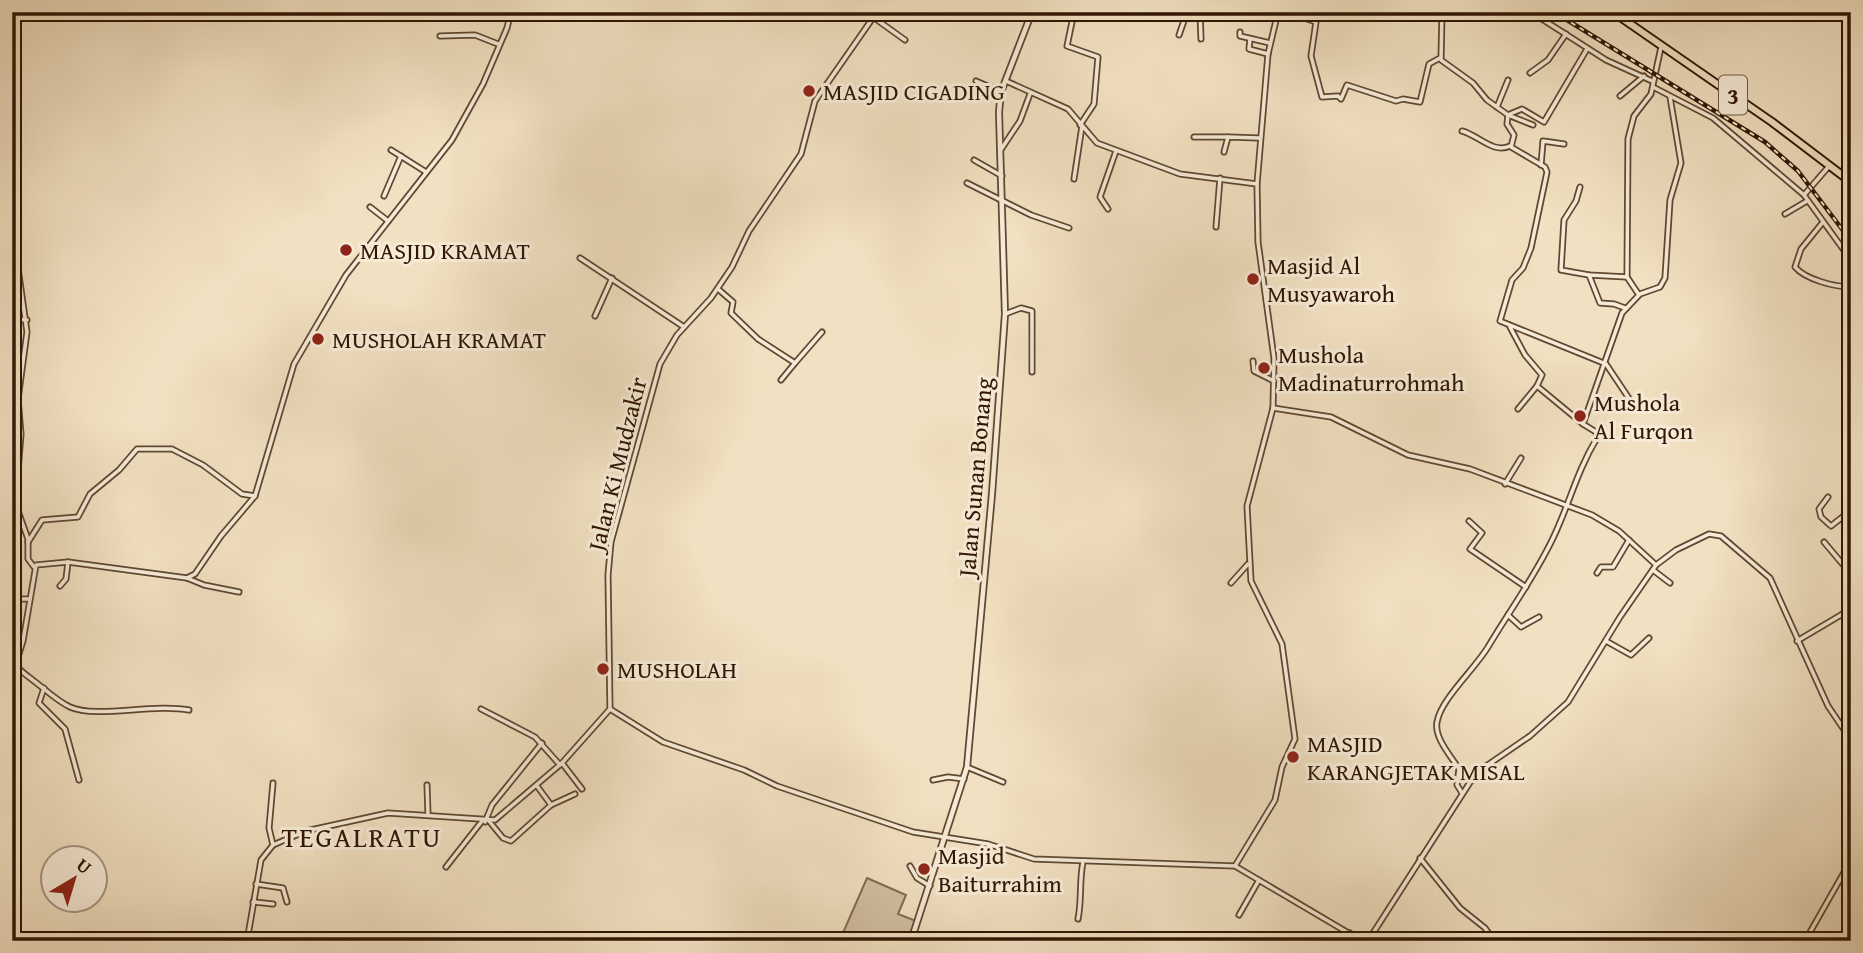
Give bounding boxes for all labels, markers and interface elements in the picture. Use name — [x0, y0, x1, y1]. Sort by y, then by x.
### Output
place label: MASJID CIGADING — [823, 74, 1005, 109]
road number: 3 — [1719, 76, 1747, 114]
marker: MASJID CIGADING — [801, 83, 817, 99]
place label: MASJID KRAMAT — [360, 233, 530, 268]
marker: MASJID KRAMAT — [338, 242, 354, 258]
place label: Masjid Al Musyawaroh — [1267, 248, 1396, 311]
marker: Masjid Al Musyawaroh — [1245, 271, 1261, 287]
place label: MUSHOLAH KRAMAT — [332, 322, 546, 357]
marker: MUSHOLAH KRAMAT — [310, 331, 326, 347]
place label: Mushola Madinaturrohmah — [1278, 337, 1465, 400]
marker: Mushola Madinaturrohmah — [1256, 360, 1272, 376]
street label: Jalan Ki Mudzakir — [578, 373, 656, 558]
street label: Jalan Sunan Bonang — [949, 376, 1001, 581]
place label: Mushola Al Furqon — [1594, 385, 1694, 448]
marker: Mushola Al Furqon — [1572, 408, 1588, 424]
place label: MUSHOLAH — [617, 652, 737, 687]
marker: MUSHOLAH — [595, 661, 611, 677]
place label: MASJID KARANGJETAK MISAL — [1307, 726, 1525, 789]
marker: MASJID KARANGJETAK MISAL — [1285, 749, 1301, 765]
district label: TEGALRATU — [282, 816, 442, 857]
place label: Masjid Baiturrahim — [938, 838, 1062, 901]
north arrow — [38, 844, 108, 914]
text: U — [71, 851, 98, 881]
marker: Masjid Baiturrahim — [916, 861, 932, 877]

